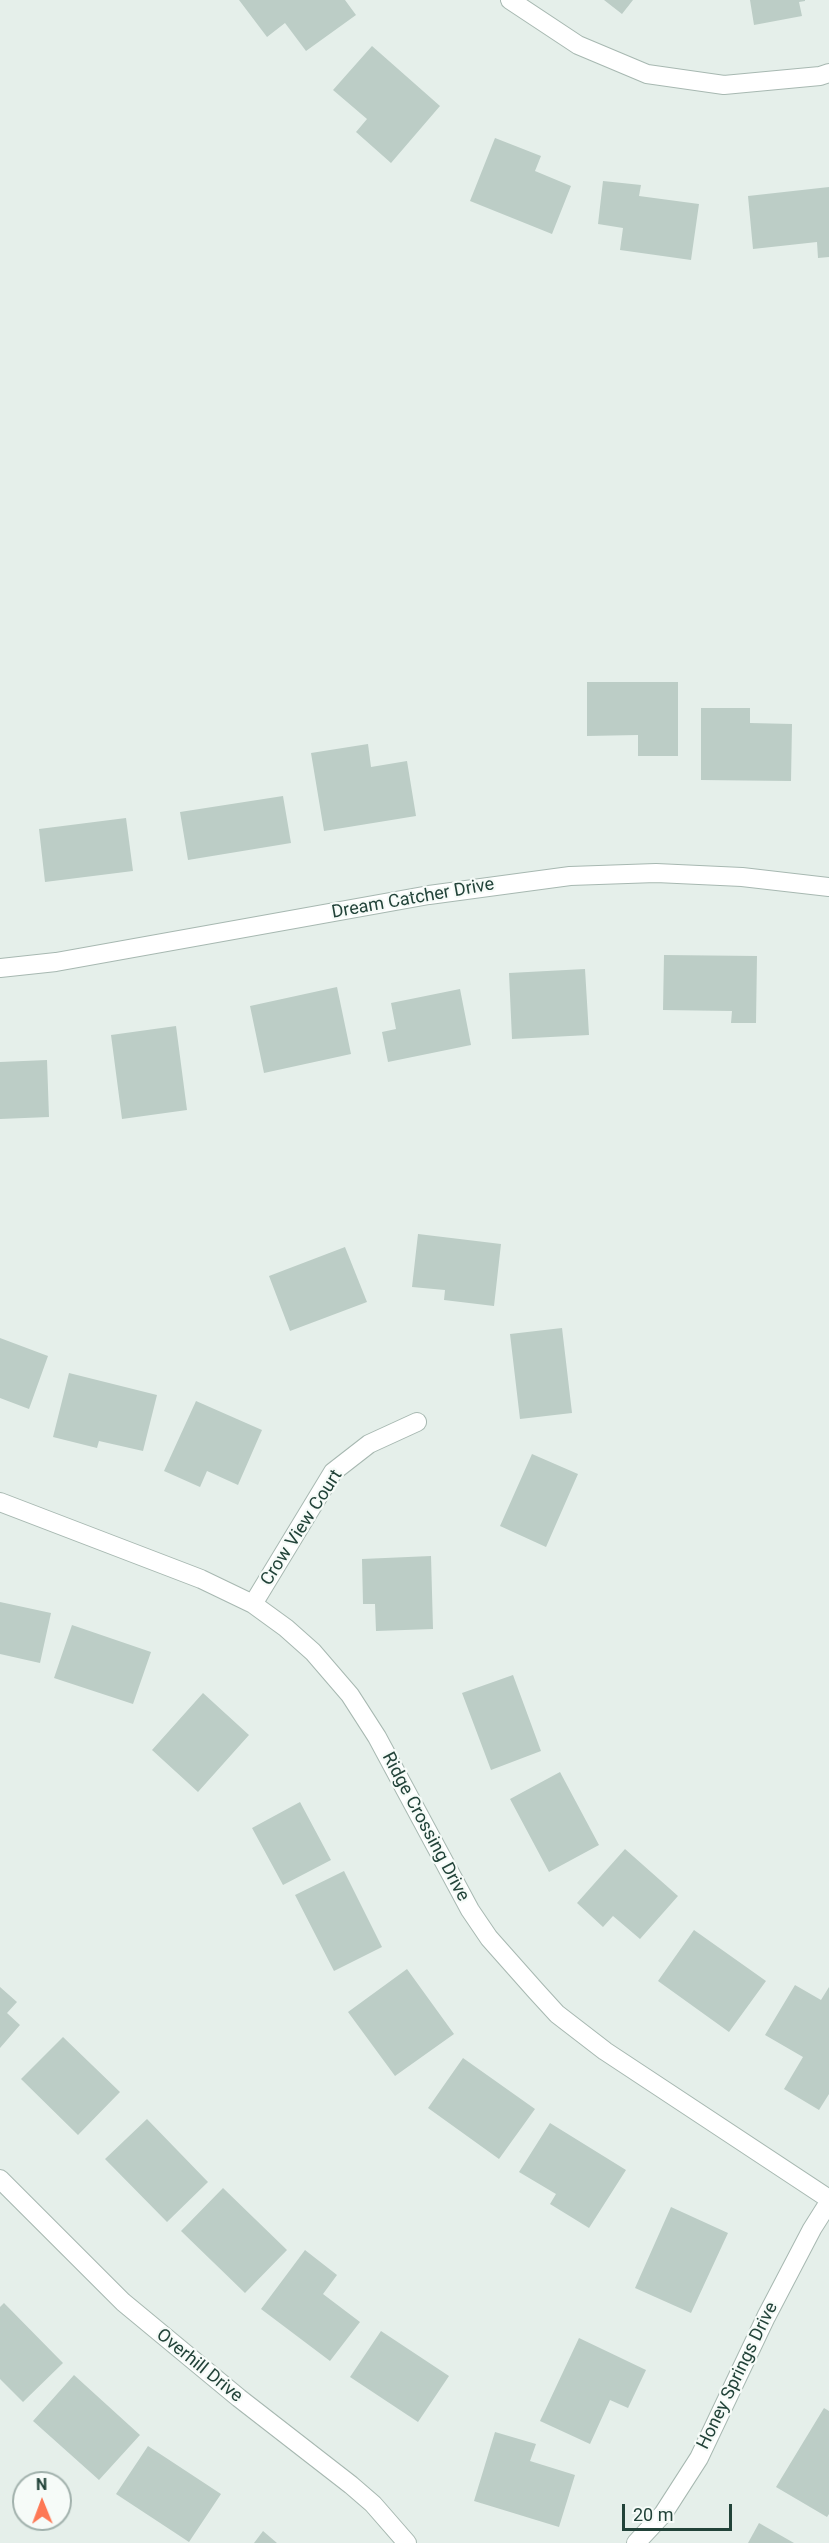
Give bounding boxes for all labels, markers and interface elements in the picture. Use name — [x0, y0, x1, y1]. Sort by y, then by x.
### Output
street label: Dream Catcher Drive — [330, 874, 496, 924]
street label: Crow View Court — [257, 1466, 347, 1590]
street label: Ridge Crossing Drive — [377, 1749, 473, 1905]
street label: Honey Springs Drive — [693, 2299, 783, 2453]
street label: Overhill Drive — [152, 2325, 246, 2407]
north arrow — [12, 2471, 72, 2531]
text: N — [36, 2475, 48, 2494]
scale bar — [625, 2492, 734, 2530]
text: 20 m — [633, 2504, 673, 2525]

